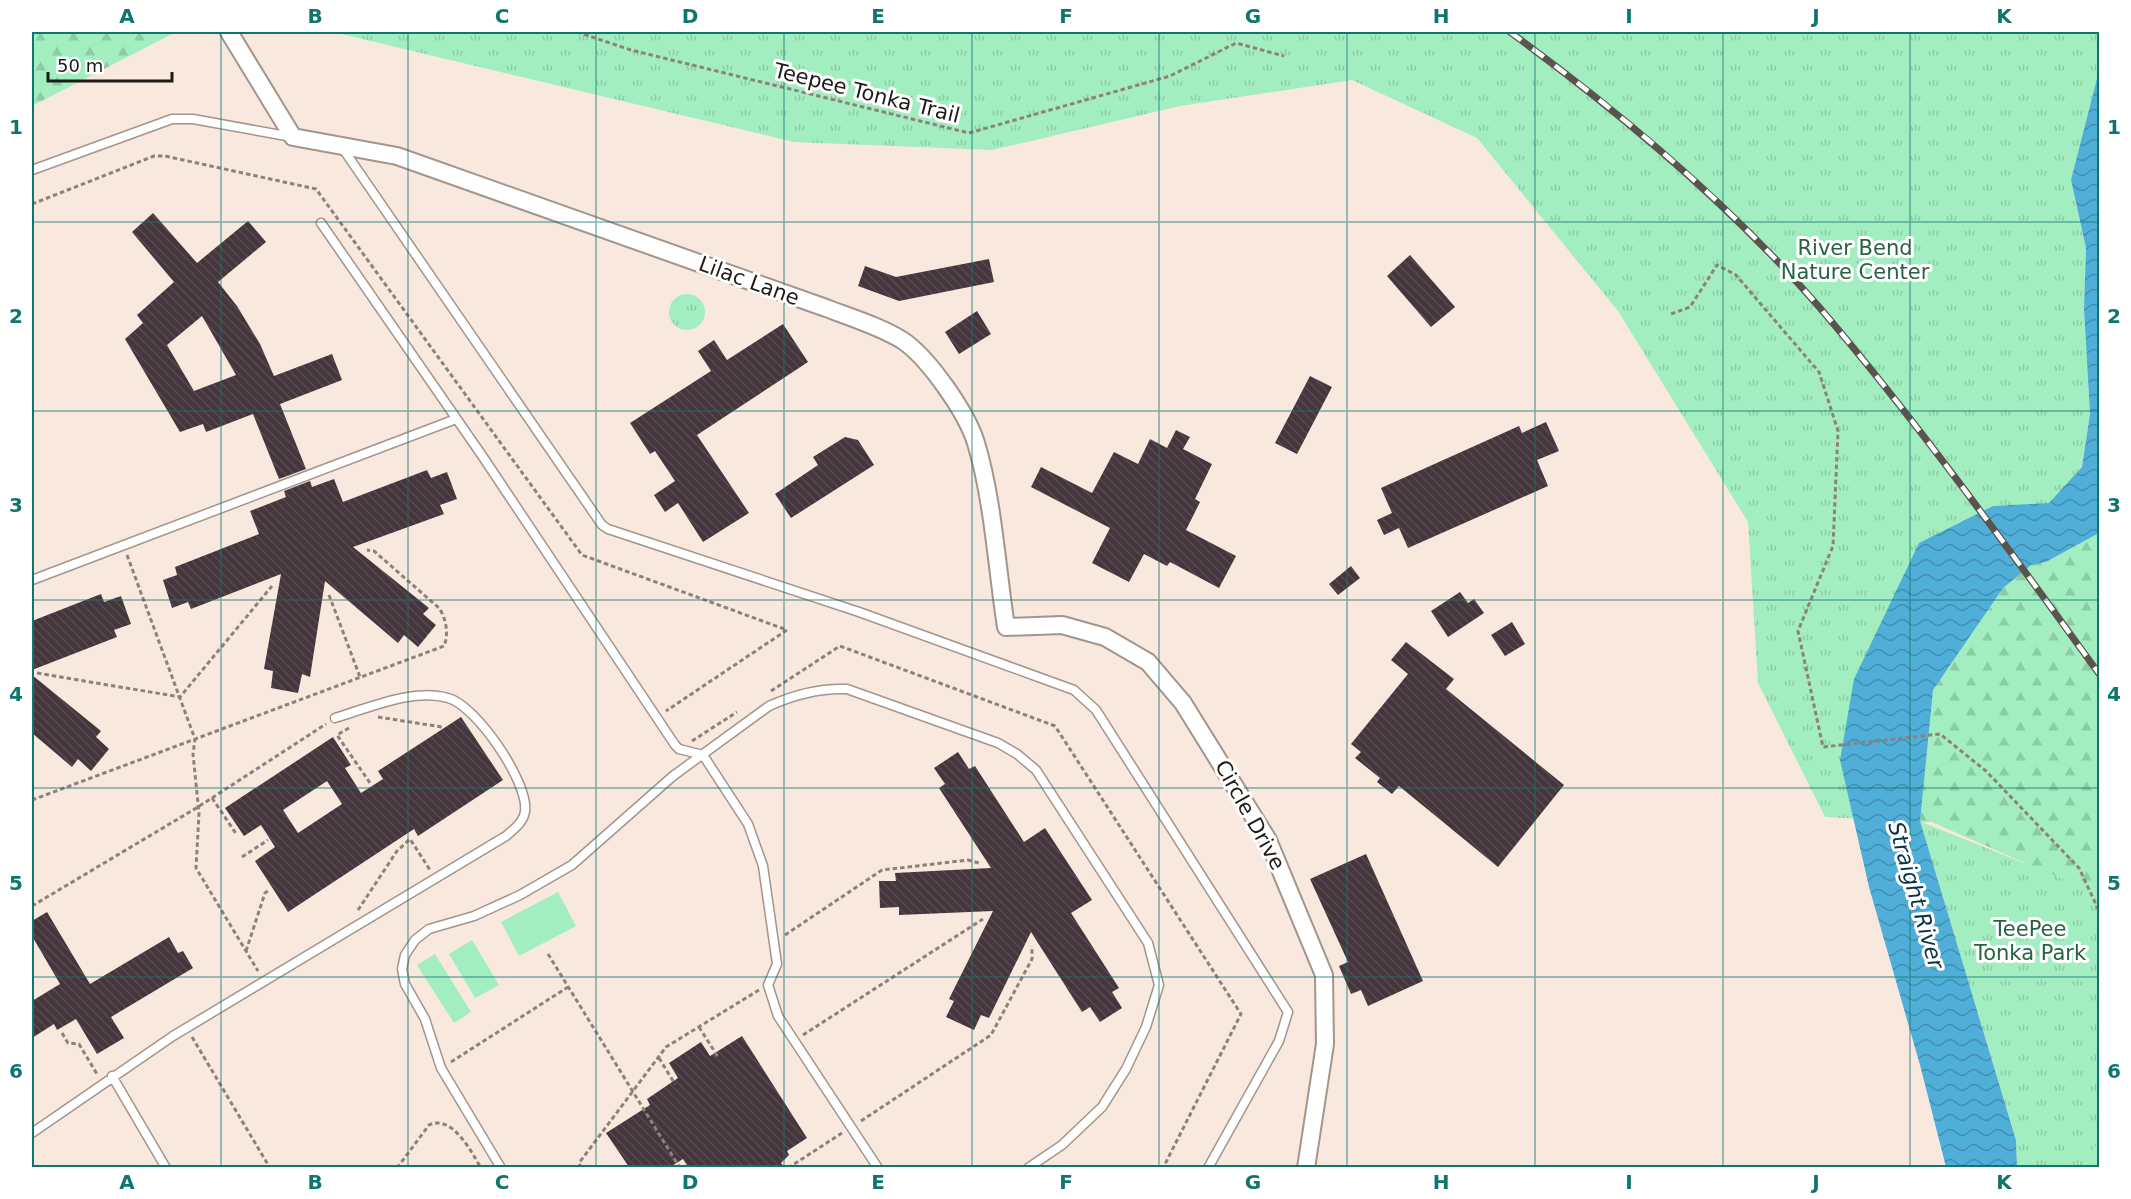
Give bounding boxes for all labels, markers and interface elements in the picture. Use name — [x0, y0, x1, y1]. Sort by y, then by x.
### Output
text: A — [119, 4, 135, 28]
text: B — [307, 4, 323, 28]
text: C — [495, 4, 509, 28]
text: D — [682, 4, 698, 28]
text: E — [871, 4, 885, 28]
text: F — [1059, 4, 1073, 28]
text: G — [1245, 4, 1261, 28]
text: H — [1433, 4, 1449, 28]
text: I — [1625, 4, 1633, 28]
text: J — [1810, 4, 1820, 28]
text: K — [1996, 4, 2013, 28]
scale bar — [48, 45, 172, 83]
text: 50 m — [57, 55, 103, 76]
street label: Teepee Tonka Trail — [771, 58, 962, 128]
text: 1 — [9, 115, 23, 139]
text: 1 — [2107, 115, 2121, 139]
park label: River Bend Nature Center — [1781, 236, 1930, 284]
street label: Lilac Lane — [695, 252, 803, 310]
text: 2 — [9, 304, 23, 328]
text: 2 — [2107, 304, 2121, 328]
text: 3 — [9, 493, 23, 517]
text: 3 — [2107, 493, 2121, 517]
text: 4 — [9, 682, 23, 706]
text: 4 — [2107, 682, 2121, 706]
street label: Circle Drive — [1210, 756, 1290, 874]
water label: Straight River — [1883, 819, 1949, 973]
text: 5 — [9, 871, 23, 895]
text: 5 — [2107, 871, 2121, 895]
park label: TeePee Tonka Park — [1973, 917, 2087, 965]
text: 6 — [9, 1059, 23, 1083]
text: 6 — [2107, 1059, 2121, 1083]
text: A — [119, 1170, 135, 1194]
text: B — [307, 1170, 323, 1194]
text: C — [495, 1170, 509, 1194]
text: D — [682, 1170, 698, 1194]
text: E — [871, 1170, 885, 1194]
text: F — [1059, 1170, 1073, 1194]
text: G — [1245, 1170, 1261, 1194]
text: H — [1433, 1170, 1449, 1194]
text: I — [1625, 1170, 1633, 1194]
text: J — [1810, 1170, 1820, 1194]
text: K — [1996, 1170, 2013, 1194]

